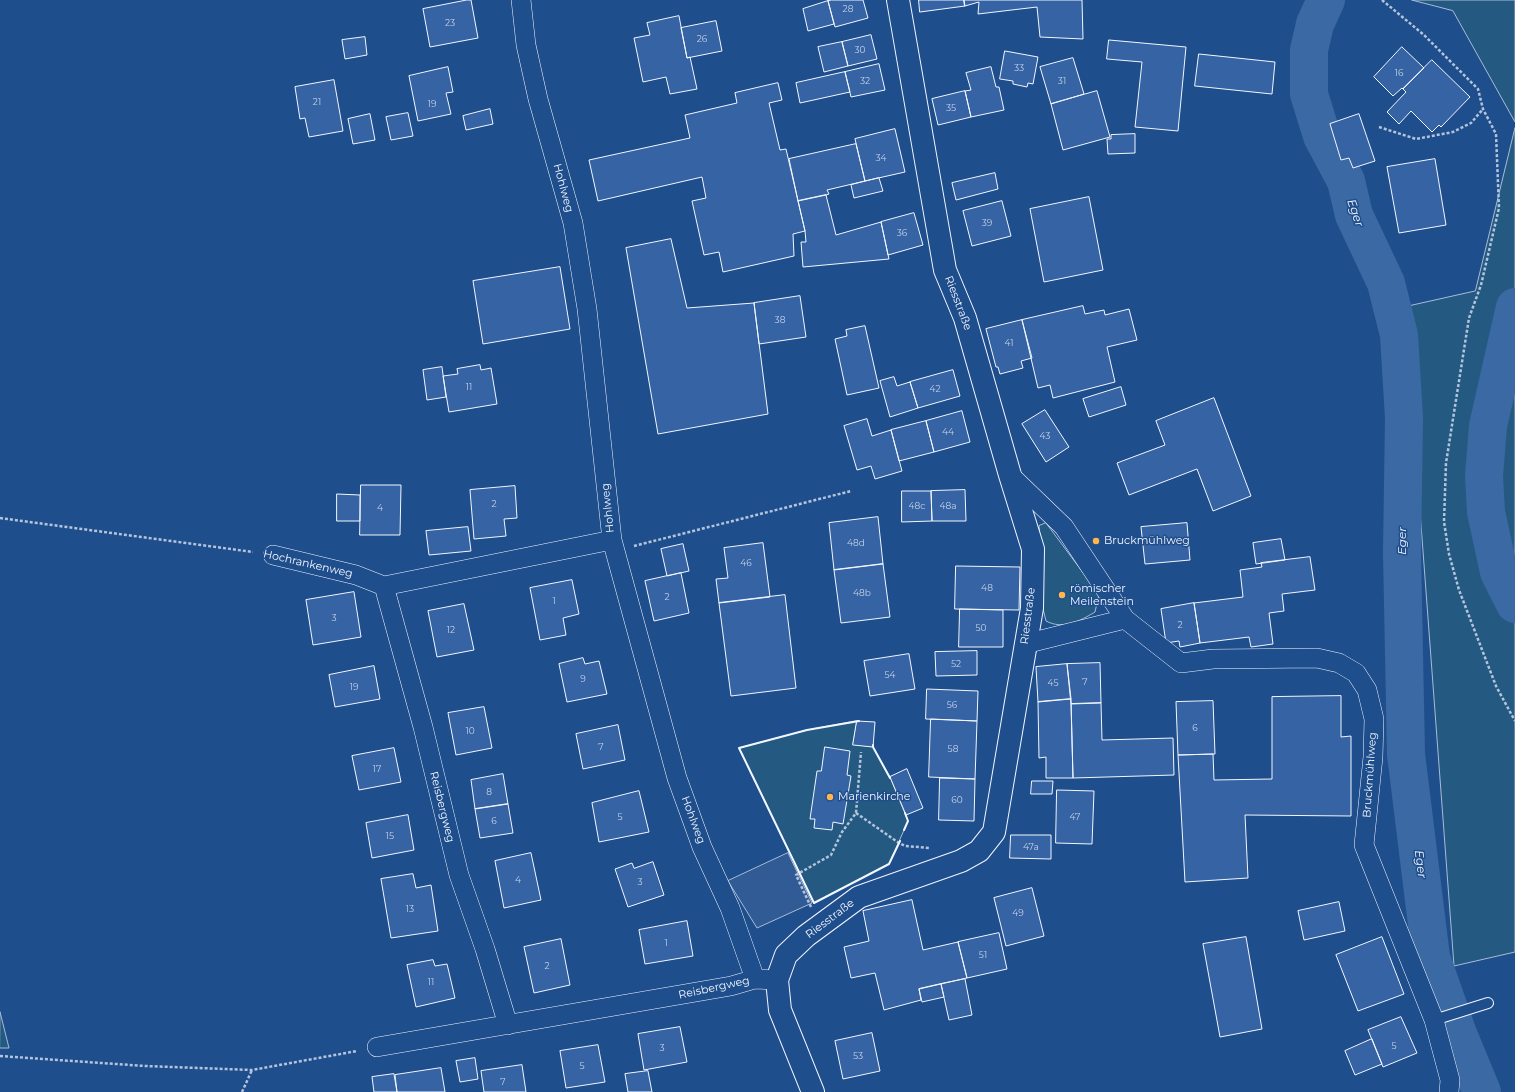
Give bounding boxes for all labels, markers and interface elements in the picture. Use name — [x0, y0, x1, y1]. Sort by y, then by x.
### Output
house number: 28 — [843, 4, 853, 14]
house number: 23 — [445, 18, 455, 28]
house number: 26 — [697, 34, 707, 44]
house number: 30 — [854, 45, 866, 55]
house number: 33 — [1014, 63, 1024, 73]
house number: 16 — [1395, 68, 1403, 78]
house number: 32 — [860, 76, 870, 86]
house number: 31 — [1058, 76, 1066, 86]
house number: 21 — [313, 97, 321, 107]
house number: 19 — [428, 99, 436, 109]
house number: 35 — [946, 103, 956, 113]
house number: 34 — [875, 153, 887, 163]
street label: Hohlweg — [550, 162, 576, 214]
water label: Eger — [1344, 197, 1366, 229]
house number: 39 — [982, 218, 992, 228]
house number: 36 — [897, 228, 907, 238]
street label: Riesstraße — [942, 274, 974, 332]
house number: 38 — [775, 315, 785, 325]
house number: 41 — [1005, 338, 1013, 348]
house number: 11 — [466, 382, 472, 392]
house number: 42 — [929, 384, 941, 394]
house number: 44 — [942, 427, 954, 437]
house number: 43 — [1040, 431, 1050, 441]
street label: Hohlweg — [599, 482, 617, 534]
house number: 2 — [491, 499, 497, 509]
house number: 48c — [909, 501, 925, 511]
house number: 48a — [939, 501, 957, 511]
house number: 4 — [377, 503, 383, 513]
water label: Eger — [1395, 527, 1409, 555]
place label: Bruckmühlweg — [1104, 534, 1190, 548]
marker: Bruckmühlweg — [1091, 536, 1101, 546]
house number: 48d — [847, 538, 865, 548]
street label: Hochrankenweg — [262, 547, 354, 581]
house number: 46 — [740, 558, 752, 568]
place label: römischer Meilenstein — [1070, 582, 1134, 608]
house number: 48 — [981, 583, 993, 593]
street label: Riesstraße — [1018, 587, 1038, 645]
house number: 48b — [853, 588, 871, 598]
marker: römischer Meilenstein — [1057, 590, 1067, 600]
house number: 2 — [664, 592, 670, 602]
house number: 1 — [552, 596, 556, 606]
house number: 3 — [331, 613, 337, 623]
house number: 2 — [1177, 620, 1183, 630]
house number: 50 — [975, 623, 987, 633]
house number: 12 — [447, 625, 455, 635]
house number: 52 — [951, 659, 961, 669]
house number: 54 — [884, 670, 896, 680]
house number: 9 — [580, 674, 586, 684]
house number: 7 — [1082, 677, 1088, 687]
house number: 45 — [1047, 678, 1059, 688]
house number: 19 — [350, 682, 358, 692]
house number: 56 — [947, 700, 957, 710]
house number: 6 — [1192, 723, 1198, 733]
house number: 10 — [465, 726, 475, 736]
street label: Bruckmühlweg — [1360, 732, 1380, 818]
house number: 7 — [598, 742, 604, 752]
house number: 58 — [948, 744, 958, 754]
house number: 17 — [373, 764, 381, 774]
street label: Reisbergweg — [427, 770, 457, 844]
house number: 8 — [486, 787, 492, 797]
place label: Marienkirche — [838, 790, 910, 804]
marker: Marienkirche — [825, 792, 835, 802]
street label: Hohlweg — [678, 794, 708, 846]
house number: 60 — [951, 795, 963, 805]
house number: 5 — [617, 812, 623, 822]
house number: 47 — [1070, 812, 1080, 822]
house number: 6 — [491, 816, 497, 826]
house number: 15 — [386, 831, 394, 841]
house number: 47a — [1023, 842, 1039, 852]
water label: Eger — [1411, 849, 1429, 879]
house number: 4 — [515, 875, 521, 885]
house number: 3 — [637, 877, 643, 887]
street label: Riesstraße — [803, 897, 857, 941]
house number: 13 — [406, 904, 414, 914]
house number: 49 — [1012, 908, 1024, 918]
house number: 1 — [664, 938, 668, 948]
house number: 51 — [979, 950, 987, 960]
house number: 2 — [544, 961, 550, 971]
street label: Reisbergweg — [677, 974, 751, 1002]
house number: 11 — [428, 977, 434, 987]
house number: 5 — [1391, 1041, 1397, 1051]
house number: 3 — [659, 1043, 665, 1053]
house number: 53 — [853, 1051, 863, 1061]
house number: 5 — [579, 1061, 585, 1071]
house number: 7 — [500, 1077, 506, 1087]

